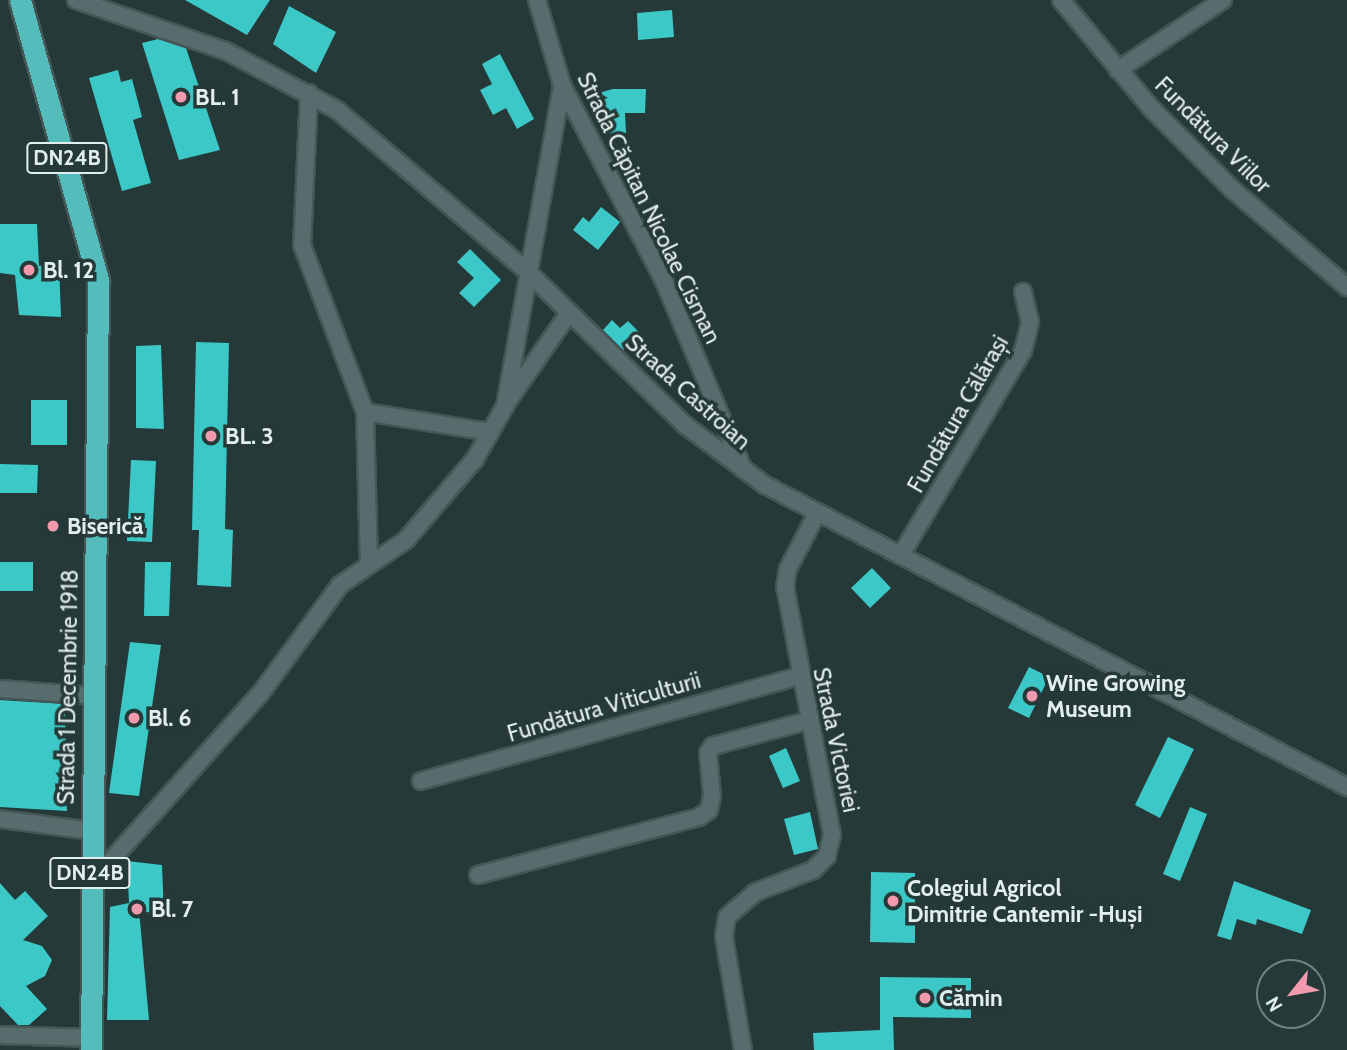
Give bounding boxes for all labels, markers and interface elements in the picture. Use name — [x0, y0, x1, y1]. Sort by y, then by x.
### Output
street label: Strada Căpitan Nicolae Cisman — [571, 68, 727, 348]
street label: Fundătura Viilor — [1149, 71, 1277, 199]
place label: BL. 1 — [195, 83, 240, 111]
marker: BL. 1 — [173, 89, 189, 105]
road number: DN24B — [25, 140, 109, 176]
place label: Bl. 12 — [43, 256, 94, 284]
marker: Bl. 12 — [21, 262, 37, 278]
street label: Strada Castroian — [620, 329, 756, 455]
street label: Fundătura Călărași — [902, 330, 1014, 498]
place label: BL. 3 — [225, 422, 274, 450]
marker: BL. 3 — [203, 428, 219, 444]
place label: Biserică — [67, 512, 143, 540]
marker: Biserică — [45, 518, 61, 534]
street label: Strada 1 Decembrie 1918 — [52, 569, 84, 805]
street label: Strada Victoriei — [807, 665, 865, 815]
street label: Fundătura Viticulturii — [504, 666, 704, 748]
place label: Wine Growing Museum — [1046, 669, 1185, 723]
marker: Wine Growing Museum — [1024, 688, 1040, 704]
place label: Bl. 6 — [148, 704, 192, 732]
marker: Bl. 6 — [126, 710, 142, 726]
road number: DN24B — [48, 856, 132, 890]
place label: Colegiul Agricol Dimitrie Cantemir -Huși — [907, 874, 1143, 928]
marker: Colegiul Agricol Dimitrie Cantemir -Huși — [885, 893, 901, 909]
place label: Bl. 7 — [151, 895, 193, 923]
marker: Bl. 7 — [129, 901, 145, 917]
north arrow — [1256, 959, 1326, 1029]
place label: Cămin — [939, 984, 1003, 1012]
marker: Cămin — [917, 990, 933, 1006]
text: N — [1261, 992, 1288, 1016]

